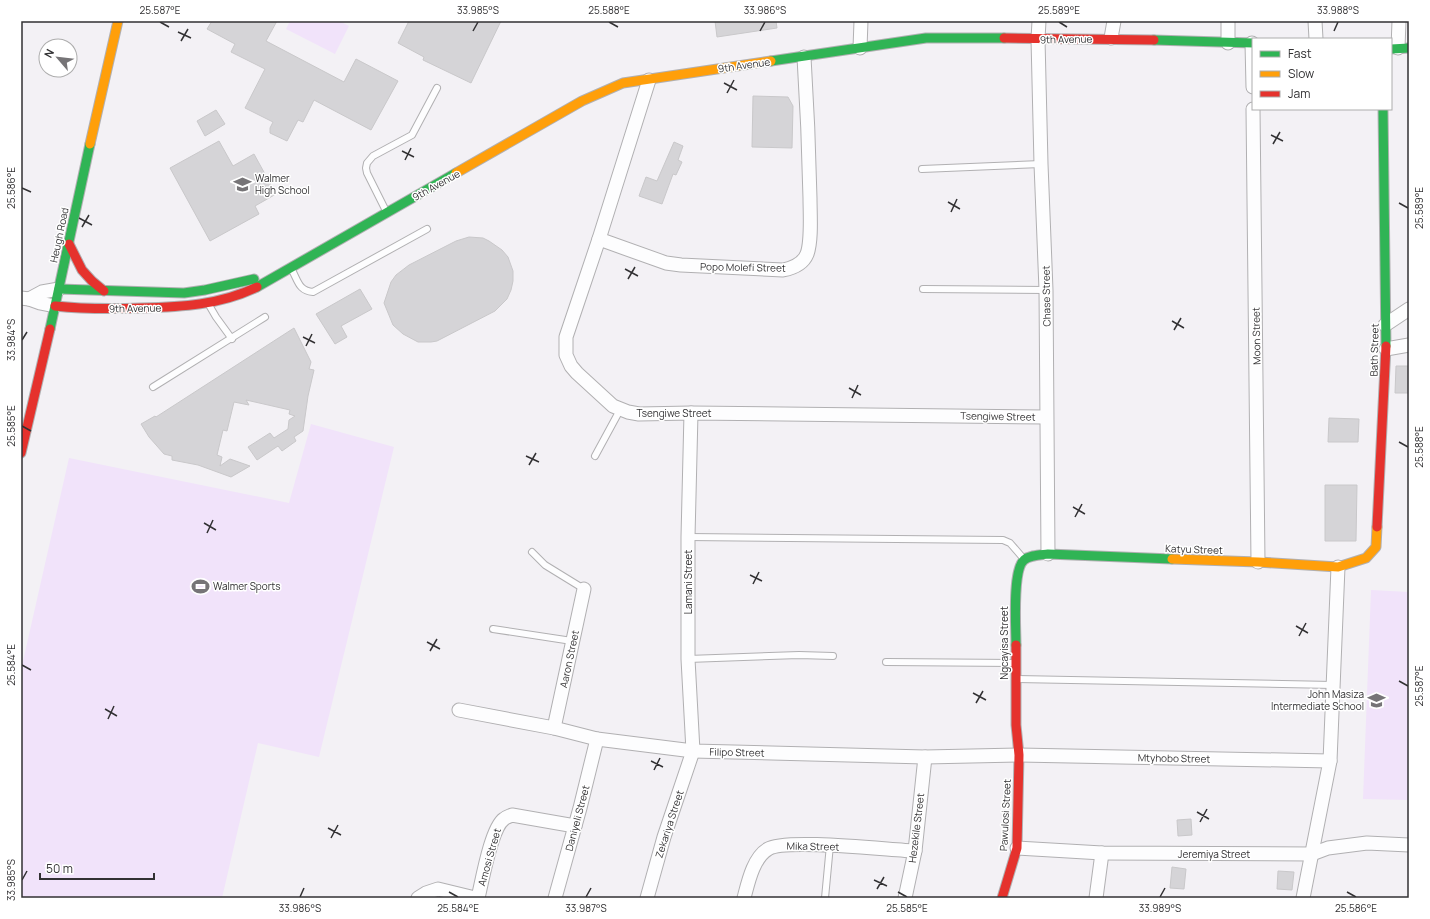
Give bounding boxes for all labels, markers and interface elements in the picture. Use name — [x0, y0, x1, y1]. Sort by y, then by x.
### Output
text: 25.587°E — [140, 3, 181, 17]
text: 33.985°S — [457, 3, 499, 17]
text: 25.588°E — [588, 3, 630, 17]
text: 33.986°S — [744, 3, 786, 17]
text: 25.589°E — [1038, 3, 1080, 17]
text: 33.988°S — [1317, 3, 1359, 17]
street label: 9th Avenue — [1040, 32, 1092, 46]
north arrow — [38, 38, 78, 78]
legend — [1252, 38, 1392, 110]
text: Fast — [1288, 45, 1312, 62]
text: N — [40, 46, 57, 60]
street label: 9th Avenue — [717, 54, 771, 76]
text: Slow — [1288, 65, 1314, 82]
text: Jam — [1288, 85, 1310, 102]
street label: 9th Avenue — [410, 166, 462, 204]
text: 25.586°E — [4, 167, 18, 209]
place label: Walmer High School — [255, 171, 310, 197]
school or university icon: Walmer High School — [232, 174, 252, 194]
text: 25.589°E — [1412, 187, 1426, 229]
street label: Heugh Road — [46, 206, 72, 264]
street label: Popo Molefi Street — [700, 259, 786, 275]
street label: Chase Street — [1038, 265, 1054, 327]
street label: 9th Avenue — [109, 301, 161, 315]
street label: Moon Street — [1248, 307, 1264, 365]
text: 33.984°S — [4, 319, 18, 361]
street label: Bath Street — [1367, 323, 1381, 377]
text: 25.585°E — [4, 405, 18, 447]
street label: Tsengiwe Street — [636, 406, 712, 420]
street label: Tsengiwe Street — [960, 408, 1036, 424]
text: 25.588°E — [1412, 426, 1426, 468]
street label: Katyu Street — [1165, 541, 1223, 557]
street label: Lamani Street — [681, 550, 695, 614]
sports icon: Walmer Sports — [190, 576, 210, 596]
place label: Walmer Sports — [213, 579, 281, 593]
street label: Ngcayisa Street — [997, 606, 1011, 680]
street label: Aaron Street — [556, 629, 582, 689]
text: 25.584°E — [4, 644, 18, 686]
text: 25.587°E — [1412, 665, 1426, 706]
place label: John Masiza Intermediate School — [1271, 687, 1364, 713]
school or university icon: John Masiza Intermediate School — [1367, 690, 1387, 710]
street label: Filipo Street — [709, 745, 765, 759]
street label: Mtyhobo Street — [1138, 750, 1210, 766]
street label: Pawulosi Street — [996, 779, 1014, 851]
street label: Daniyeli Street — [562, 784, 592, 852]
street label: Zekariya Street — [651, 788, 687, 860]
street label: Hezekile Street — [905, 792, 927, 864]
street label: Amosi Street — [474, 826, 504, 888]
street label: Mika Street — [787, 839, 839, 853]
street label: Jeremiya Street — [1178, 847, 1250, 861]
scale bar — [40, 855, 154, 881]
text: 33.985°S — [4, 859, 18, 901]
text: 50 m — [46, 860, 73, 877]
text: 33.986°S — [279, 901, 321, 915]
text: 25.584°E — [437, 901, 479, 915]
text: 33.987°S — [565, 901, 607, 915]
text: 25.585°E — [886, 901, 928, 915]
text: 33.989°S — [1139, 901, 1181, 915]
text: 25.586°E — [1335, 901, 1377, 915]

